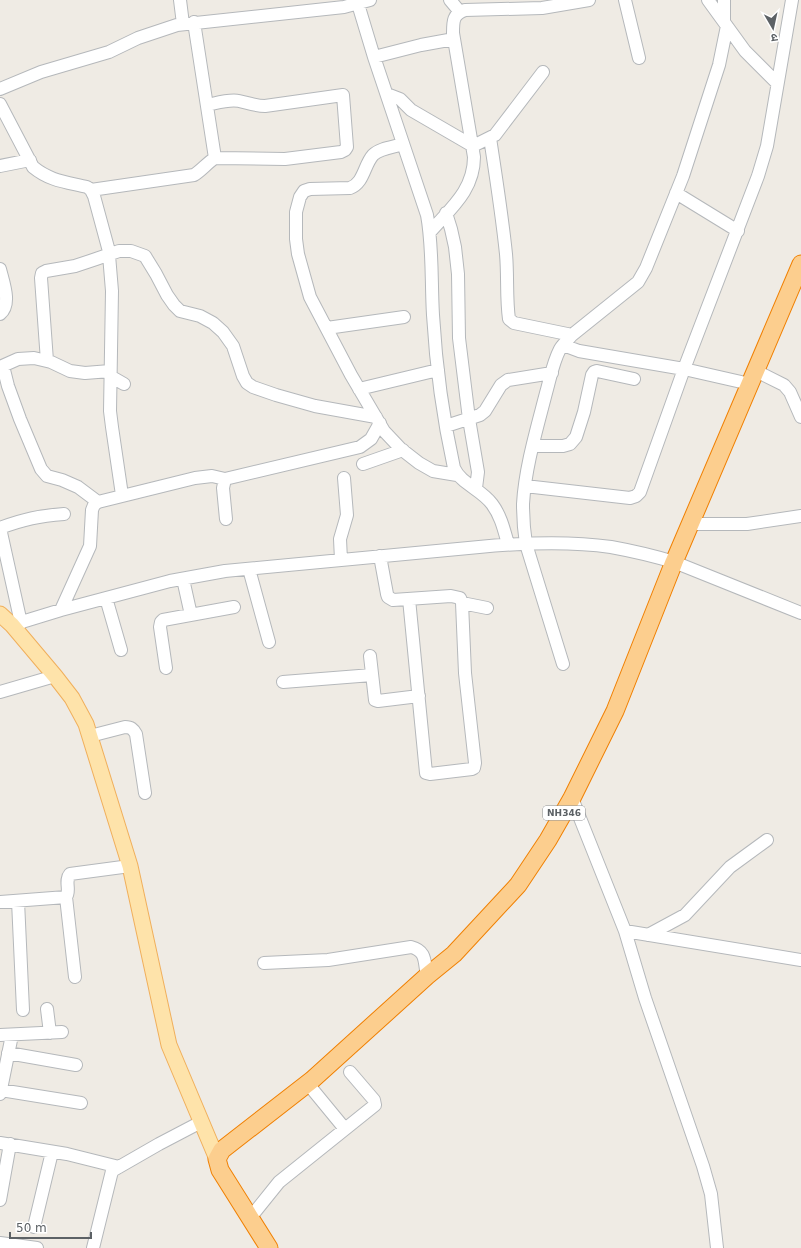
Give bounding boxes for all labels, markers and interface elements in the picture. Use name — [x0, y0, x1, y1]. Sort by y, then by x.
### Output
north arrow — [753, 8, 793, 48]
text: उ — [770, 30, 779, 44]
road number: NH346 — [543, 806, 585, 820]
scale bar — [10, 1214, 91, 1240]
text: 50 m — [16, 1221, 47, 1235]

